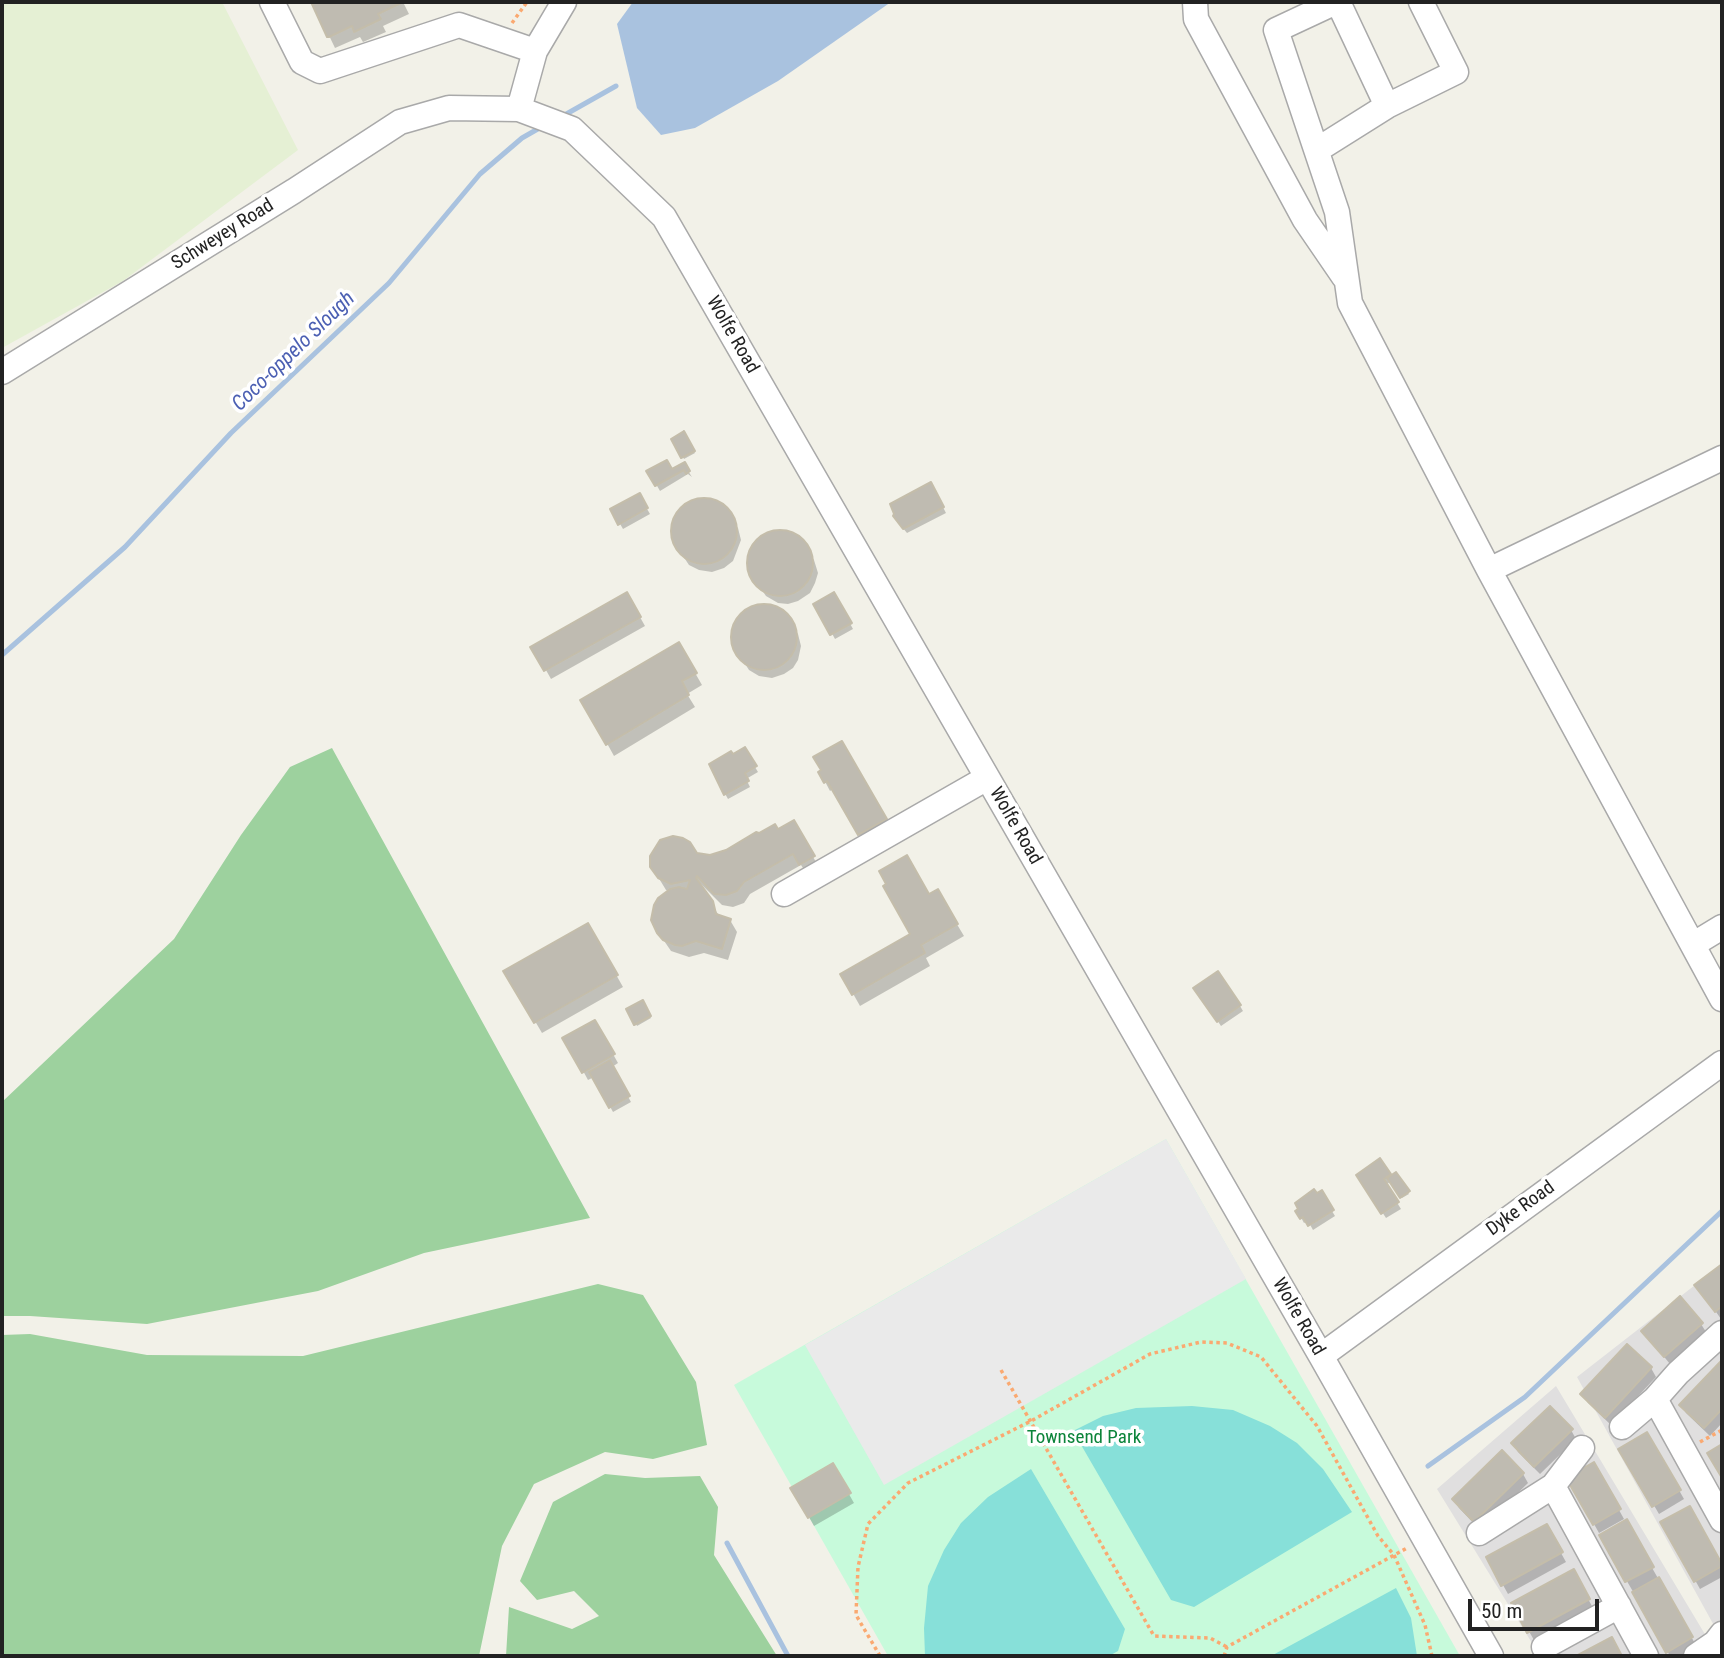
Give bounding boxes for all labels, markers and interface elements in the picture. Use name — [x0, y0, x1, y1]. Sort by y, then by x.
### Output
street label: Schweyey Road — [168, 195, 278, 275]
water label: Coco-oppelo Slough — [227, 287, 361, 417]
street label: Wolfe Road — [701, 292, 763, 378]
street label: Wolfe Road — [984, 783, 1046, 869]
street label: Dyke Road — [1483, 1177, 1559, 1241]
street label: Wolfe Road — [1267, 1274, 1329, 1360]
park label: Townsend Park — [1027, 1427, 1141, 1449]
scale bar — [1472, 1584, 1603, 1628]
text: 50 m — [1481, 1599, 1522, 1623]

